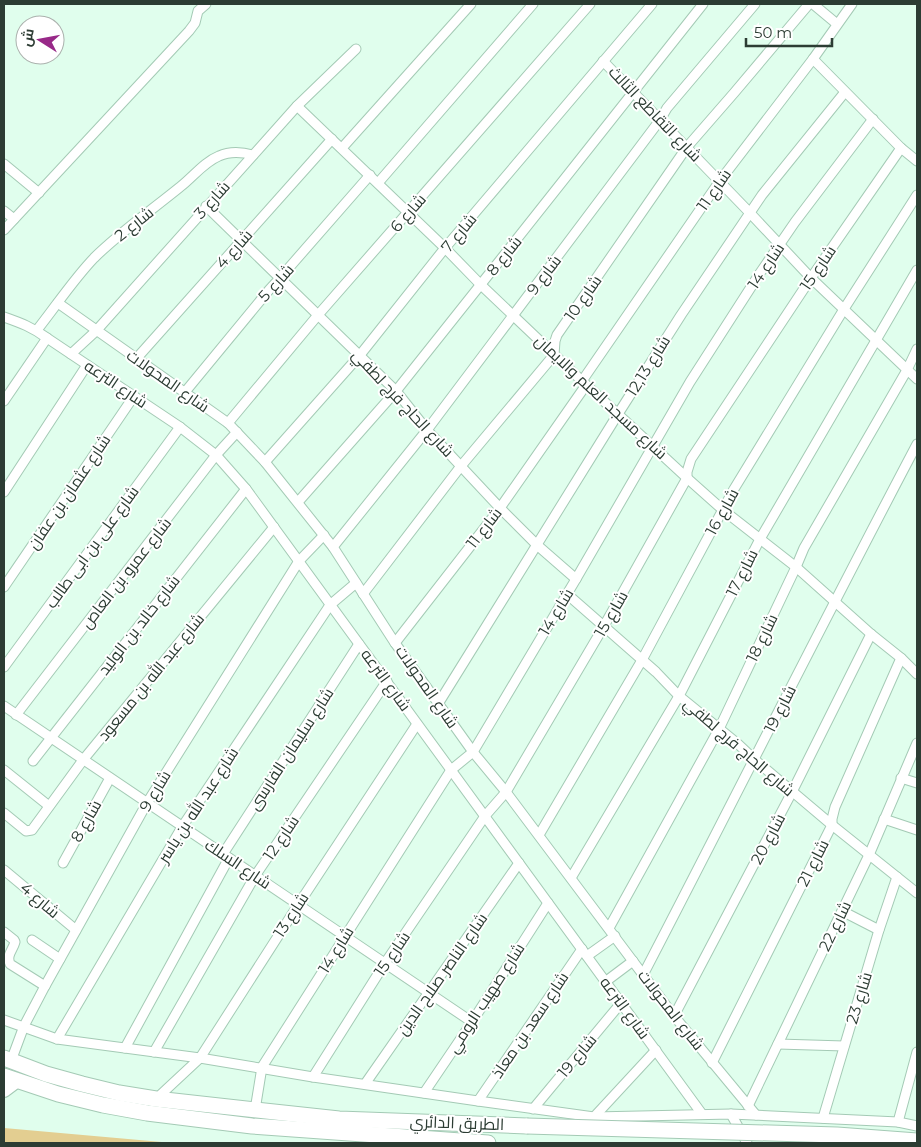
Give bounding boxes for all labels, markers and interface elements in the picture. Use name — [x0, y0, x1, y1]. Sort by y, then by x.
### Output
north arrow — [15, 15, 65, 65]
scale bar — [746, 15, 832, 47]
text: 50 m — [754, 23, 792, 42]
text: ش — [17, 27, 38, 48]
street label: شارع التقاطع الثالث — [603, 62, 705, 167]
street label: شارع 11 — [693, 165, 737, 216]
street label: شارع 3 — [190, 177, 235, 224]
street label: شارع 6 — [386, 190, 431, 238]
street label: شارع 2 — [111, 203, 158, 247]
street label: شارع 7 — [437, 210, 482, 257]
street label: شارع 4 — [212, 226, 258, 274]
street label: شارع 8 — [482, 232, 527, 281]
street label: شارع 14 — [744, 239, 790, 294]
street label: شارع 15 — [796, 242, 842, 295]
street label: شارع 9 — [523, 251, 567, 300]
street label: شارع 5 — [254, 260, 299, 307]
street label: شارع 10 — [560, 271, 607, 326]
street label: شارع مسجد العلم والايمان — [530, 331, 671, 465]
street label: شارع 12,13 — [622, 332, 676, 401]
street label: شارع الحاج فرج لطفي — [345, 345, 458, 464]
street label: شارع المحولات — [122, 346, 213, 418]
street label: شارع الترعه — [80, 356, 151, 414]
street label: شارع عثمان بن عفان — [24, 431, 116, 554]
street label: شارع على بن ابى طالب — [41, 482, 144, 613]
street label: شارع 16 — [701, 485, 744, 540]
street label: شارع 11 — [462, 504, 507, 553]
street label: شارع عمرو بن العاص — [77, 514, 177, 633]
street label: شارع 17 — [722, 546, 764, 601]
street label: شارع خالد بن الوليد — [94, 571, 185, 680]
street label: شارع 14 — [535, 585, 579, 640]
street label: شارع 15 — [590, 588, 633, 641]
street label: شارع عبد الله بن مسعود — [93, 609, 210, 746]
street label: شارع 18 — [742, 611, 784, 666]
street label: شارع المحولات — [390, 642, 462, 733]
street label: شارع الترعه — [355, 645, 415, 716]
street label: شارع 19 — [760, 682, 802, 737]
street label: شارع سليمان الفارسى — [244, 684, 339, 815]
street label: شارع الحاج فرج لطفي — [677, 694, 798, 803]
street label: شارع عبد الله بن ياسر — [152, 743, 244, 868]
street label: شارع 9 — [135, 767, 176, 816]
street label: شارع 8 — [67, 797, 107, 846]
street label: شارع 20 — [747, 810, 791, 869]
street label: شارع 12 — [259, 812, 305, 865]
street label: شارع السلك — [200, 835, 275, 895]
street label: شارع 21 — [793, 836, 835, 891]
street label: شارع 4 — [15, 878, 64, 924]
street label: شارع 13 — [269, 889, 314, 942]
street label: شارع 22 — [815, 898, 857, 955]
street label: شارع الناصر صلاح الدين — [393, 909, 493, 1040]
street label: شارع 14 — [314, 923, 359, 978]
street label: شارع 15 — [370, 928, 416, 981]
street label: شارع صهيب الرومي — [443, 939, 532, 1059]
street label: شارع المحولات — [632, 966, 708, 1055]
street label: شارع سعد بن معاذ — [487, 968, 574, 1083]
street label: شارع 23 — [842, 970, 878, 1027]
street label: شارع الترعه — [594, 973, 654, 1044]
street label: شارع 19 — [553, 1030, 602, 1083]
street label: الطريق الدائري — [409, 1112, 505, 1138]

